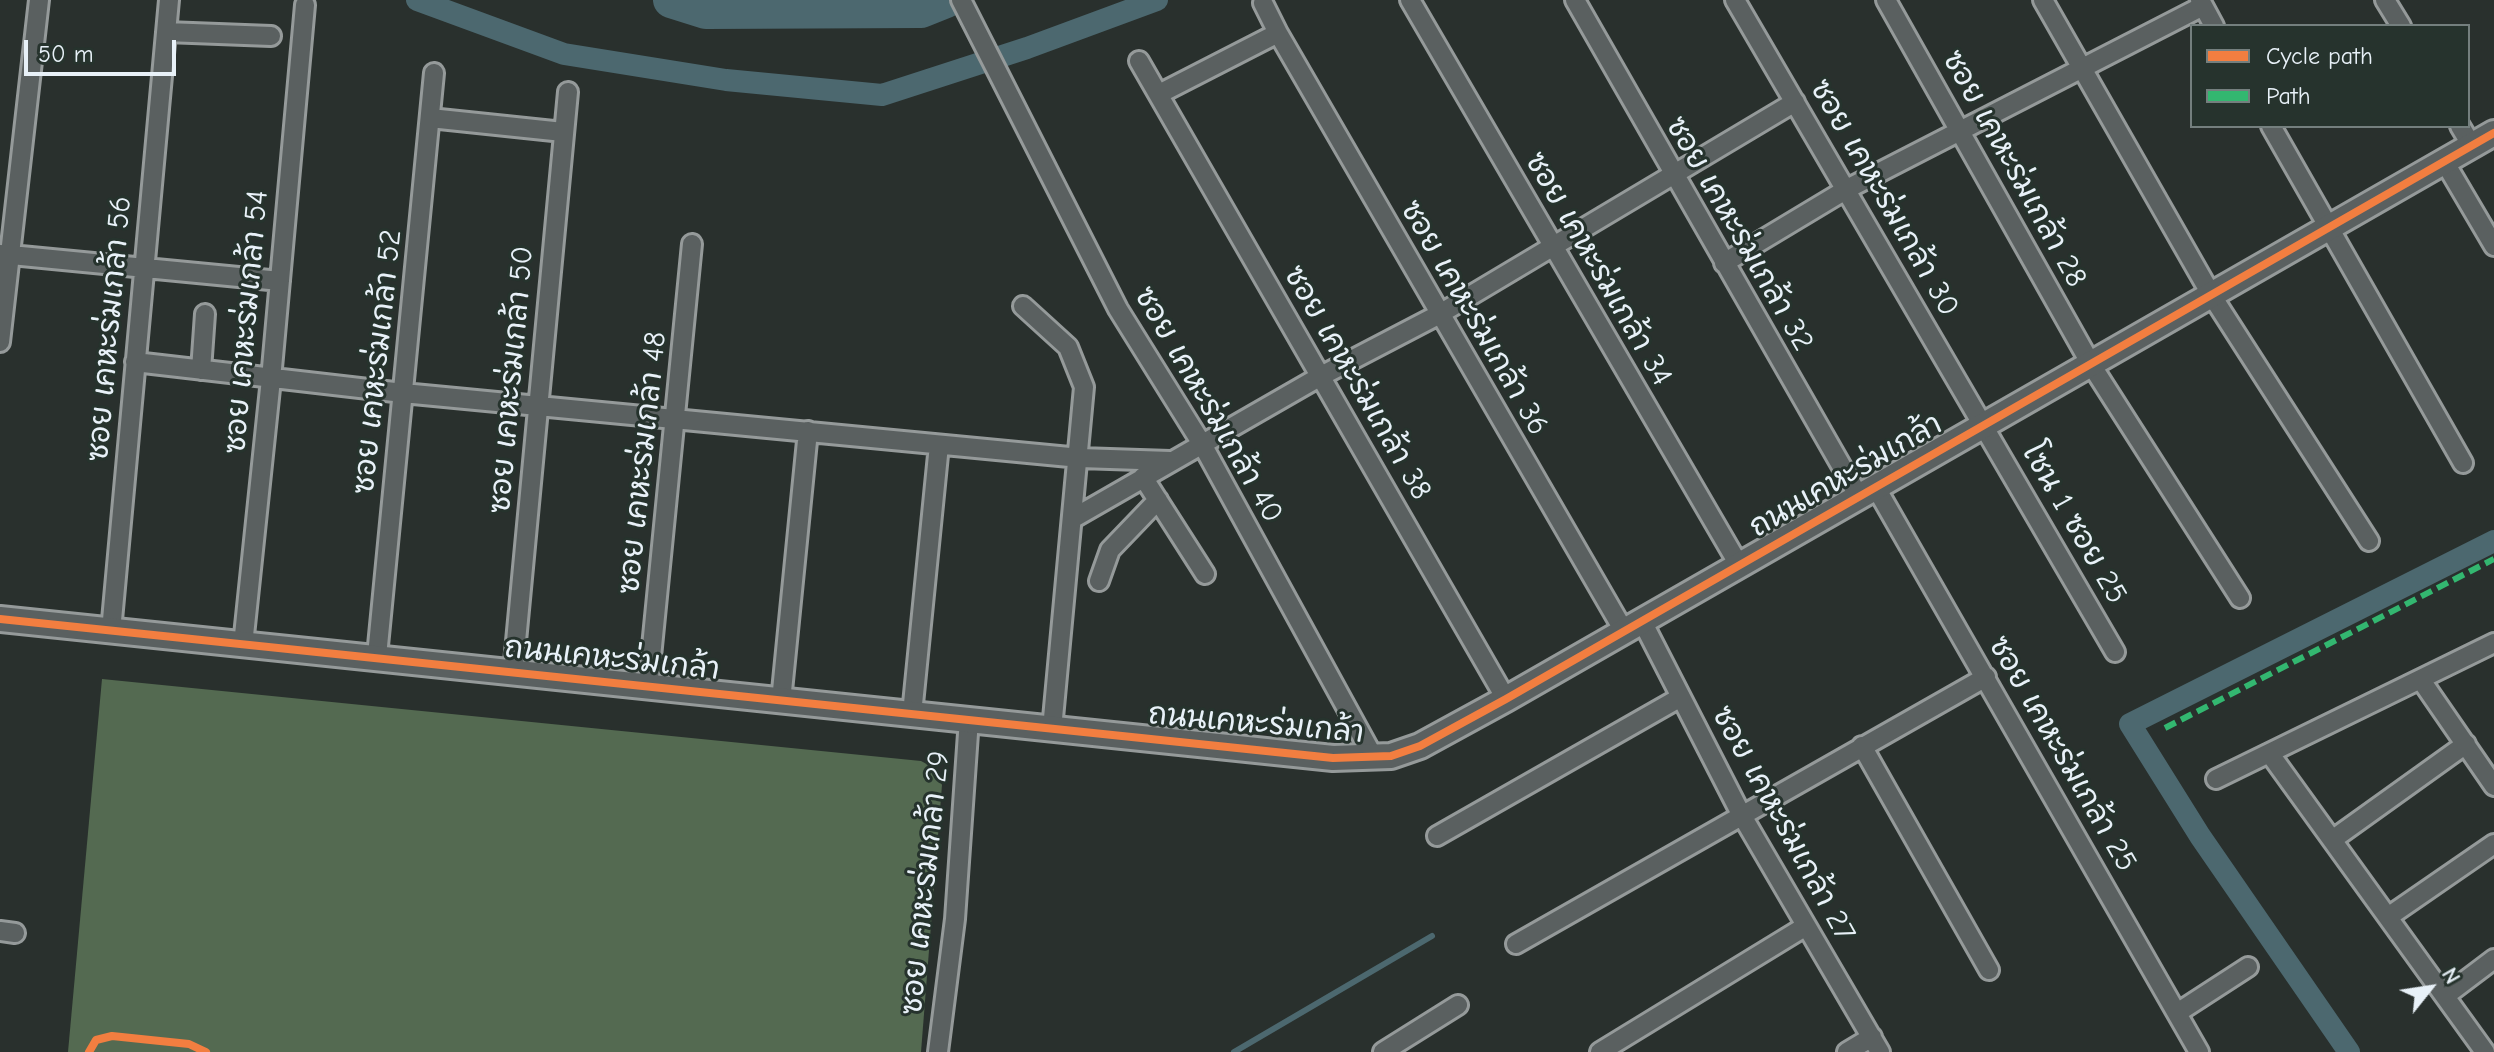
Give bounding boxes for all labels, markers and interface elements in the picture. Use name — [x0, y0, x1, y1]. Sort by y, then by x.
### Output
scale bar — [28, 24, 180, 74]
legend — [2190, 24, 2470, 128]
text: 50 m — [38, 40, 94, 68]
text: Cycle path — [2266, 42, 2373, 70]
street label: ซอย เคหะร่มเกล้า 28 — [1934, 44, 2094, 294]
street label: ซอย เคหะร่มเกล้า 30 — [1802, 73, 1966, 323]
text: Path — [2266, 82, 2311, 110]
street label: ซอย เคหะร่มเกล้า 32 — [1657, 110, 1821, 358]
street label: ซอย เคหะร่มเกล้า 34 — [1517, 146, 1679, 392]
street label: ซอย เคหะร่มเกล้า 54 — [218, 189, 276, 455]
street label: ซอย เคหะร่มเกล้า 36 — [1392, 194, 1556, 442]
street label: ซอย เคหะร่มเกล้า 56 — [80, 195, 140, 463]
street label: ซอย เคหะร่มเกล้า 52 — [346, 228, 410, 496]
street label: ซอย เคหะร่มเกล้า 50 — [482, 245, 542, 515]
street label: ซอย เคหะร่มเกล้า 38 — [1275, 260, 1439, 506]
street label: ซอย เคหะร่มเกล้า 40 — [1126, 281, 1290, 529]
street label: ซอย เคหะร่มเกล้า 48 — [611, 330, 675, 596]
street label: ถนนเคหะร่มเกล้า — [1743, 406, 1949, 546]
street label: โซน 1 ซอย 25 — [2014, 438, 2134, 610]
street label: ถนนเคหะร่มเกล้า — [502, 630, 722, 688]
street label: ซอย เคหะร่มเกล้า 25 — [1980, 630, 2144, 878]
street label: ถนนเคหะร่มเกล้า — [1147, 697, 1365, 751]
street label: ซอย เคหะร่มเกล้า 27 — [1703, 700, 1863, 948]
street label: ซอย เคหะร่มเกล้า 29 — [894, 749, 958, 1017]
north arrow — [2390, 948, 2470, 1028]
text: N — [2436, 963, 2466, 989]

